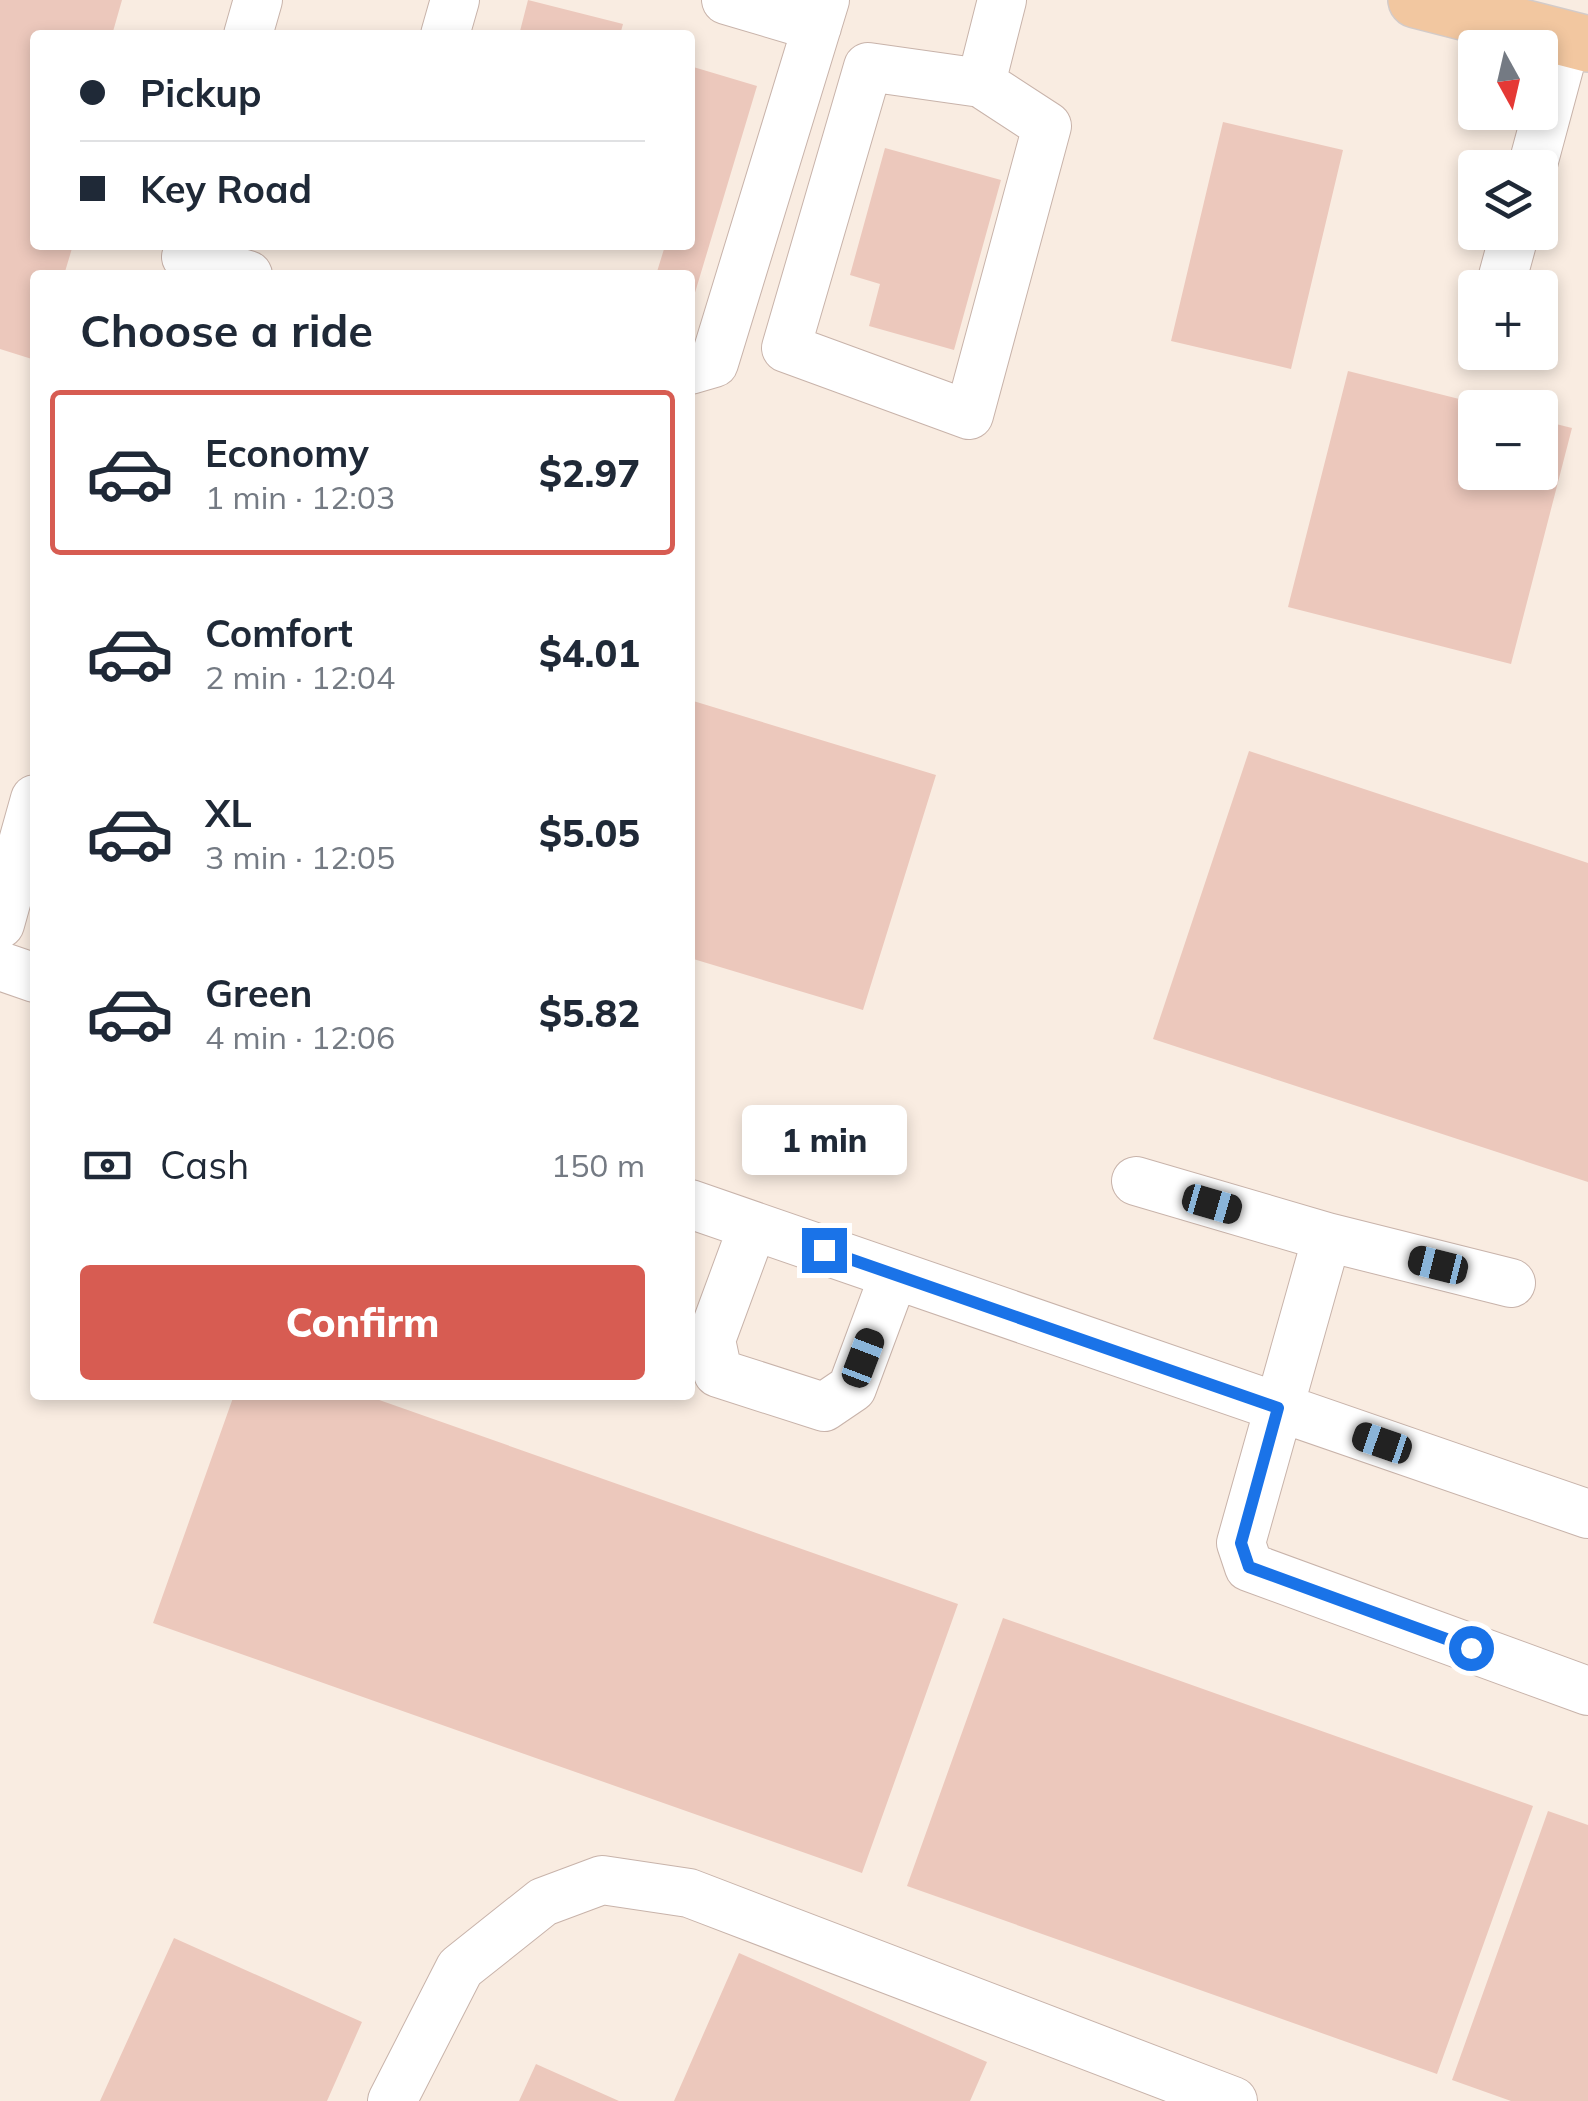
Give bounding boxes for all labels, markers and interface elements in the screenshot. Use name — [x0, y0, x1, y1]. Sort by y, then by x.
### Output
north arrow — [1458, 30, 1558, 130]
map controls — [1458, 30, 1558, 490]
text: Pickup — [140, 69, 262, 117]
button: layers — [1458, 150, 1558, 250]
text: Key Road — [140, 165, 312, 213]
button: + — [1458, 270, 1558, 370]
text: Choose a ride — [80, 302, 373, 358]
button: − — [1458, 390, 1558, 490]
icon: car — [85, 428, 175, 518]
text: Economy — [205, 429, 369, 477]
text: $2.97 — [539, 449, 640, 497]
text: 1 min · 12:03 — [205, 477, 395, 517]
icon: car — [85, 608, 175, 698]
text: Comfort — [205, 609, 353, 657]
text: $4.01 — [539, 629, 640, 677]
text: 2 min · 12:04 — [205, 657, 395, 697]
icon: car — [85, 788, 175, 878]
text: XL — [205, 789, 252, 837]
text: $5.05 — [539, 809, 640, 857]
text: 3 min · 12:05 — [205, 837, 395, 877]
icon: car — [85, 968, 175, 1058]
text: Green — [205, 969, 312, 1017]
text: $5.82 — [539, 989, 640, 1037]
text: 4 min · 12:06 — [205, 1017, 395, 1057]
callout: 1 min — [742, 1105, 906, 1175]
text: 1 min — [782, 1120, 867, 1160]
icon: cash — [80, 1138, 135, 1193]
text: Cash — [160, 1141, 249, 1189]
text: 150 m — [551, 1145, 645, 1185]
car — [1179, 1181, 1245, 1227]
route end — [802, 1228, 847, 1273]
car — [1405, 1243, 1471, 1287]
button: Confirm — [80, 1265, 645, 1380]
car — [838, 1325, 888, 1391]
car — [1349, 1419, 1415, 1467]
route start — [1449, 1626, 1494, 1671]

